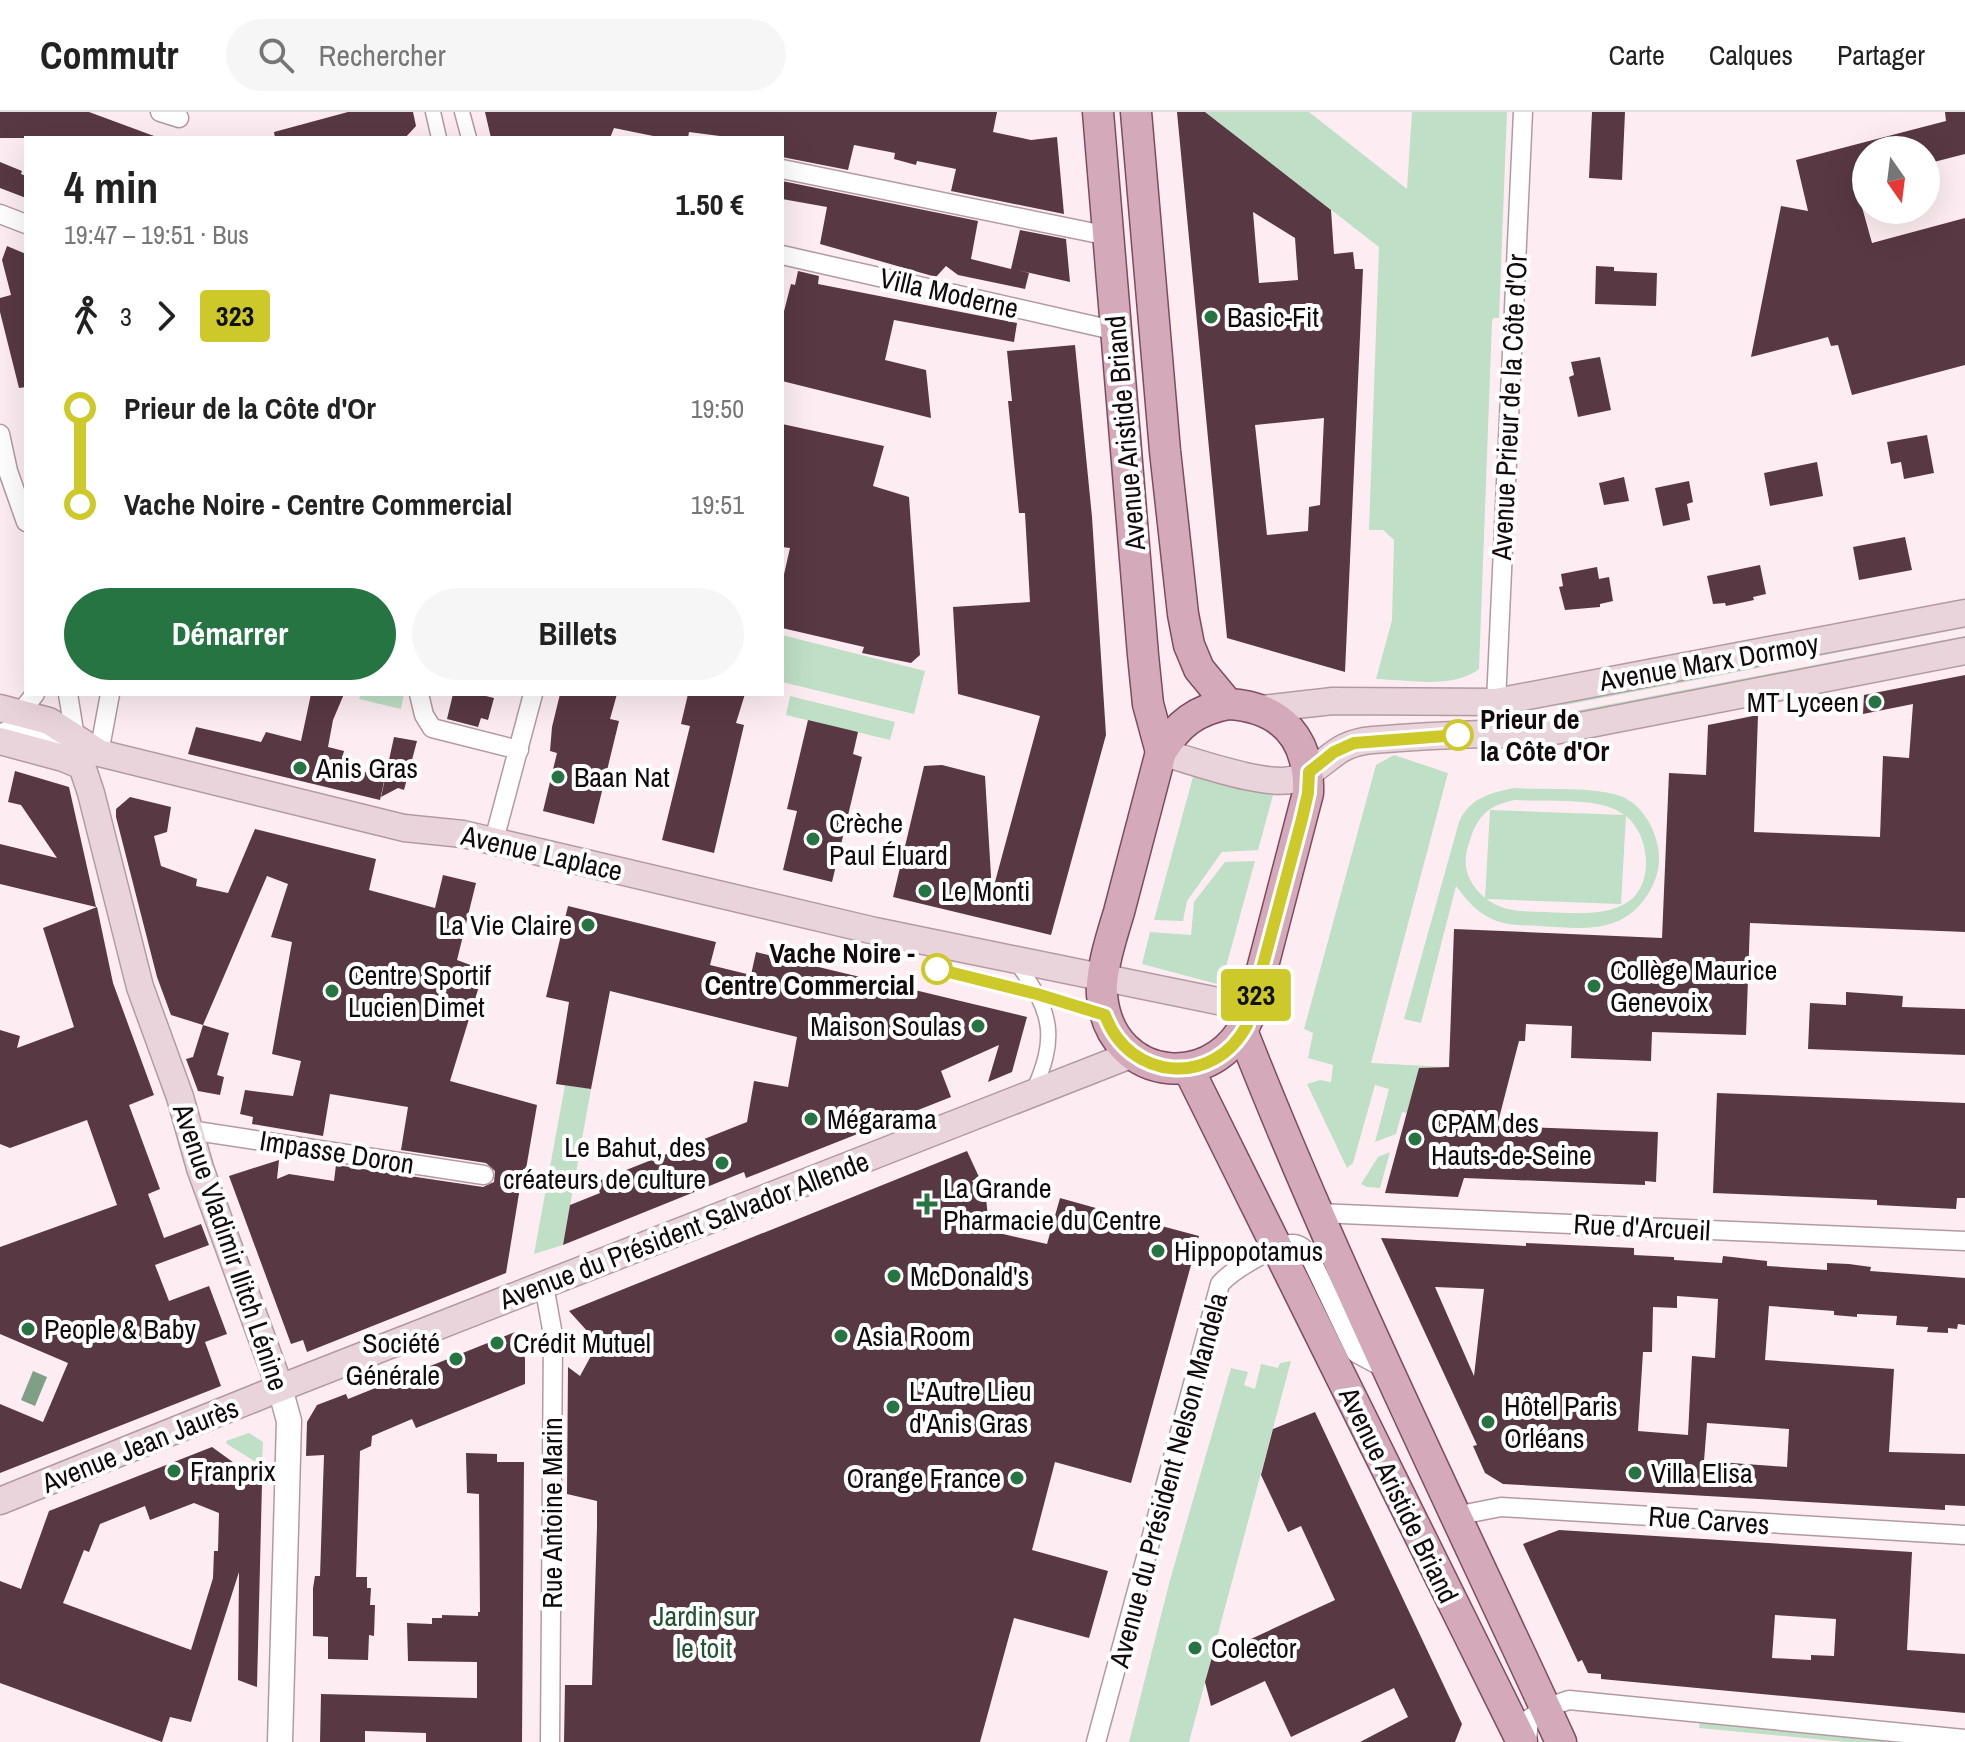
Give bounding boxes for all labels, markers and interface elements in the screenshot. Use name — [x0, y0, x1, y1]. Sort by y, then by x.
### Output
search box — [226, 19, 786, 91]
text: Commutr — [40, 30, 178, 81]
icon: search — [254, 33, 298, 77]
text: Rechercher — [318, 35, 446, 75]
text: Carte — [1609, 36, 1665, 74]
text: Calques — [1709, 36, 1793, 74]
text: Partager — [1837, 36, 1925, 74]
north arrow — [1852, 136, 1940, 224]
map controls — [1852, 136, 1940, 224]
text: 4 min — [64, 157, 158, 217]
text: 1.50 € — [676, 184, 744, 224]
text: 19:47 – 19:51 · Bus — [64, 217, 249, 252]
street label: Avenue Prieur de la Côte d'Or — [1482, 253, 1536, 562]
street label: Villa Moderne — [876, 259, 1022, 327]
icon: walk — [64, 294, 108, 338]
icon: forward — [144, 294, 188, 338]
text: 323 — [216, 297, 254, 335]
place label: Basic-Fit — [1227, 298, 1319, 336]
text: 3 — [120, 299, 132, 334]
marker: Basic-Fit — [1202, 308, 1220, 326]
street label: Avenue Aristide Briand — [1096, 314, 1154, 553]
text: Prieur de la Côte d'Or — [124, 388, 376, 428]
text: 19:50 — [691, 391, 744, 426]
text: Vache Noire - Centre Commercial — [124, 484, 512, 524]
text: 19:51 — [691, 487, 744, 522]
button: Démarrer — [64, 588, 396, 680]
button: Billets — [412, 588, 744, 680]
street label: Avenue Marx Dormoy — [1596, 624, 1822, 700]
place label: MT Lyceen — [1747, 683, 1859, 721]
marker: MT Lyceen — [1866, 693, 1884, 711]
place label: Prieur de la Côte d'Or — [1480, 700, 1609, 770]
marker: Prieur de la Côte d'Or — [1443, 720, 1473, 750]
place label: Anis Gras — [315, 749, 418, 787]
place label: Baan Nat — [574, 758, 670, 796]
marker: Anis Gras — [291, 759, 309, 777]
marker: Baan Nat — [549, 768, 567, 786]
place label: Crèche Paul Éluard — [829, 804, 948, 874]
street label: Avenue Laplace — [457, 816, 626, 890]
marker: Crèche Paul Éluard — [804, 830, 822, 848]
place label: Le Monti — [941, 872, 1030, 910]
marker: Le Monti — [916, 882, 934, 900]
place label: La Vie Claire — [438, 906, 572, 944]
marker: La Vie Claire — [579, 916, 597, 934]
place label: Vache Noire - Centre Commercial — [704, 934, 915, 1004]
place label: Collège Maurice Genevoix — [1610, 951, 1777, 1021]
marker: Vache Noire - Centre Commercial — [922, 954, 952, 984]
place label: Centre Sportif Lucien Dimet — [348, 956, 492, 1026]
line badge: 323 — [1210, 969, 1302, 1021]
text: 323 — [1237, 976, 1275, 1014]
marker: Collège Maurice Genevoix — [1585, 977, 1603, 995]
marker: Centre Sportif Lucien Dimet — [323, 982, 341, 1000]
place label: Maison Soulas — [810, 1007, 962, 1045]
marker: Maison Soulas — [969, 1017, 987, 1035]
street label: Avenue Vladimir Ilitch Lénine — [164, 1098, 298, 1395]
place label: Mégarama — [827, 1100, 937, 1138]
place label: CPAM des Hauts-de-Seine — [1431, 1104, 1592, 1174]
marker: Mégarama — [802, 1110, 820, 1128]
street label: Impasse Doron — [257, 1121, 417, 1183]
place label: Le Bahut, des créateurs de culture — [503, 1128, 706, 1198]
marker: CPAM des Hauts-de-Seine — [1406, 1130, 1424, 1148]
street label: Avenue du Président Salvador Allende — [493, 1142, 874, 1318]
marker: Le Bahut, des créateurs de culture — [713, 1154, 731, 1172]
place label: La Grande Pharmacie du Centre — [943, 1169, 1161, 1239]
marker: La Grande Pharmacie du Centre — [918, 1195, 936, 1213]
street label: Rue d'Arcueil — [1573, 1204, 1711, 1250]
place label: Hippopotamus — [1174, 1232, 1323, 1270]
marker: Hippopotamus — [1149, 1242, 1167, 1260]
place label: McDonald's — [910, 1257, 1029, 1295]
marker: McDonald's — [885, 1267, 903, 1285]
street label: Avenue du Président Nelson Mandela — [1099, 1288, 1236, 1672]
place label: People & Baby — [44, 1310, 196, 1348]
place label: Asia Room — [856, 1317, 971, 1355]
marker: People & Baby — [19, 1320, 37, 1338]
place label: Société Générale — [346, 1324, 440, 1394]
place label: Crédit Mutuel — [513, 1324, 651, 1362]
marker: Asia Room — [832, 1327, 850, 1345]
marker: Crédit Mutuel — [488, 1334, 506, 1352]
marker: Société Générale — [447, 1350, 465, 1368]
place label: L’Autre Lieu d'Anis Gras — [909, 1372, 1032, 1442]
street label: Avenue Aristide Briand — [1330, 1380, 1468, 1609]
place label: Hôtel Paris Orléans — [1504, 1387, 1618, 1457]
street label: Avenue Jean Jaurès — [35, 1388, 244, 1502]
marker: L’Autre Lieu d'Anis Gras — [884, 1398, 902, 1416]
marker: Hôtel Paris Orléans — [1479, 1413, 1497, 1431]
street label: Rue Antoine Marin — [533, 1417, 571, 1609]
place label: Franprix — [190, 1452, 276, 1490]
place label: Villa Elisa — [1651, 1454, 1753, 1492]
place label: Orange France — [847, 1459, 1001, 1497]
marker: Franprix — [165, 1462, 183, 1480]
marker: Villa Elisa — [1626, 1464, 1644, 1482]
marker: Orange France — [1008, 1469, 1026, 1487]
street label: Rue Carves — [1647, 1497, 1771, 1543]
park label: Jardin sur le toit — [653, 1597, 755, 1667]
place label: Colector — [1211, 1629, 1297, 1667]
marker: Colector — [1186, 1639, 1204, 1657]

